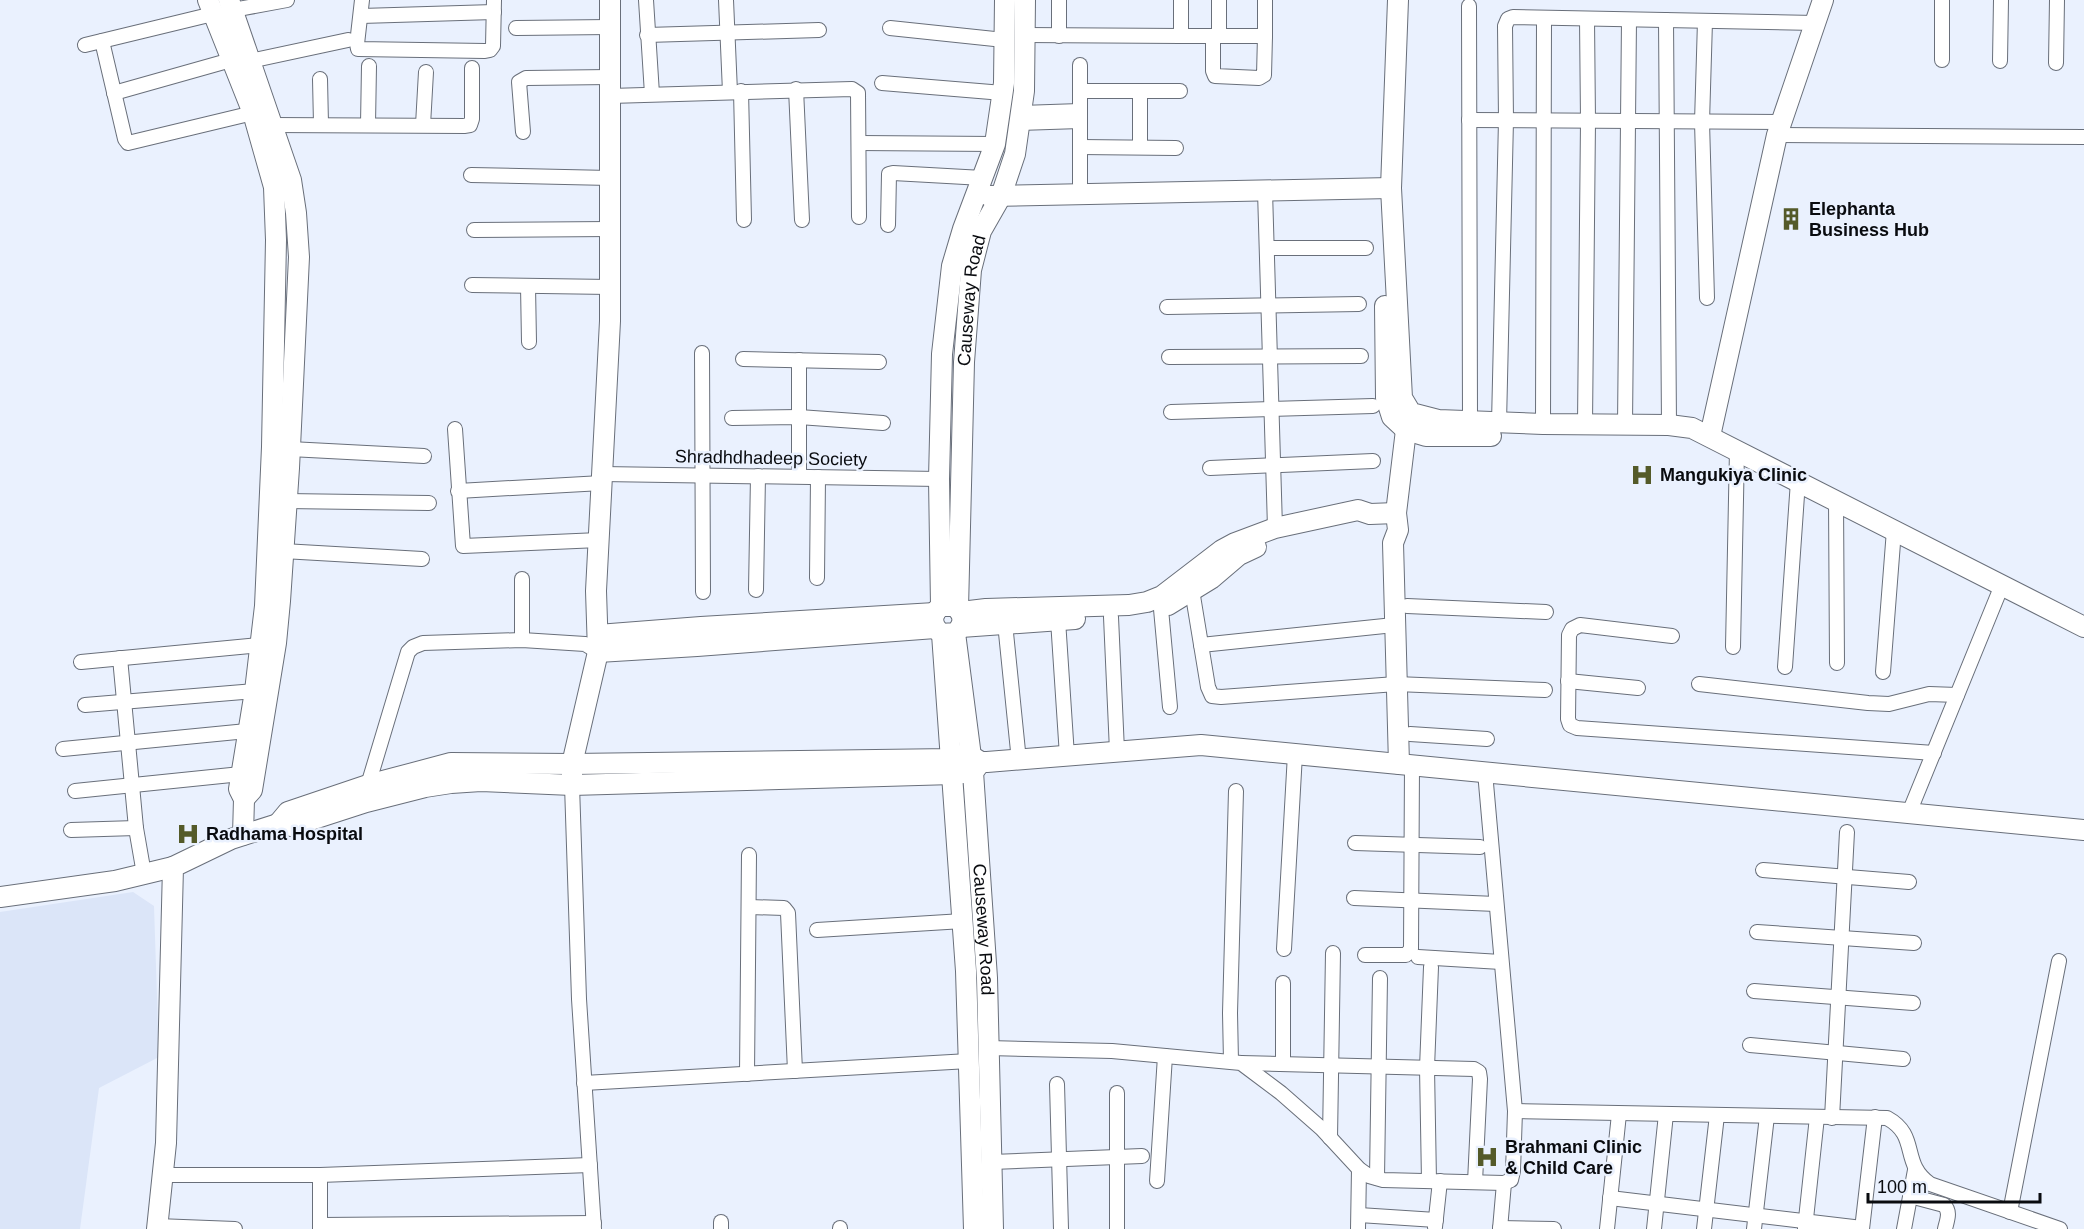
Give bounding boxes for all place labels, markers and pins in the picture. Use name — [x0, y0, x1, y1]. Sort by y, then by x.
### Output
place label: Elephanta Business Hub — [1809, 199, 1929, 240]
building icon: Elephanta Business Hub — [1778, 206, 1804, 232]
hospital icon: Mangukiya Clinic — [1629, 462, 1655, 488]
place label: Mangukiya Clinic — [1660, 465, 1807, 485]
hospital icon: Radhama Hospital — [175, 821, 201, 847]
place label: Radhama Hospital — [206, 824, 363, 844]
place label: Brahmani Clinic & Child Care — [1505, 1137, 1642, 1178]
hospital icon: Brahmani Clinic & Child Care — [1474, 1144, 1500, 1170]

